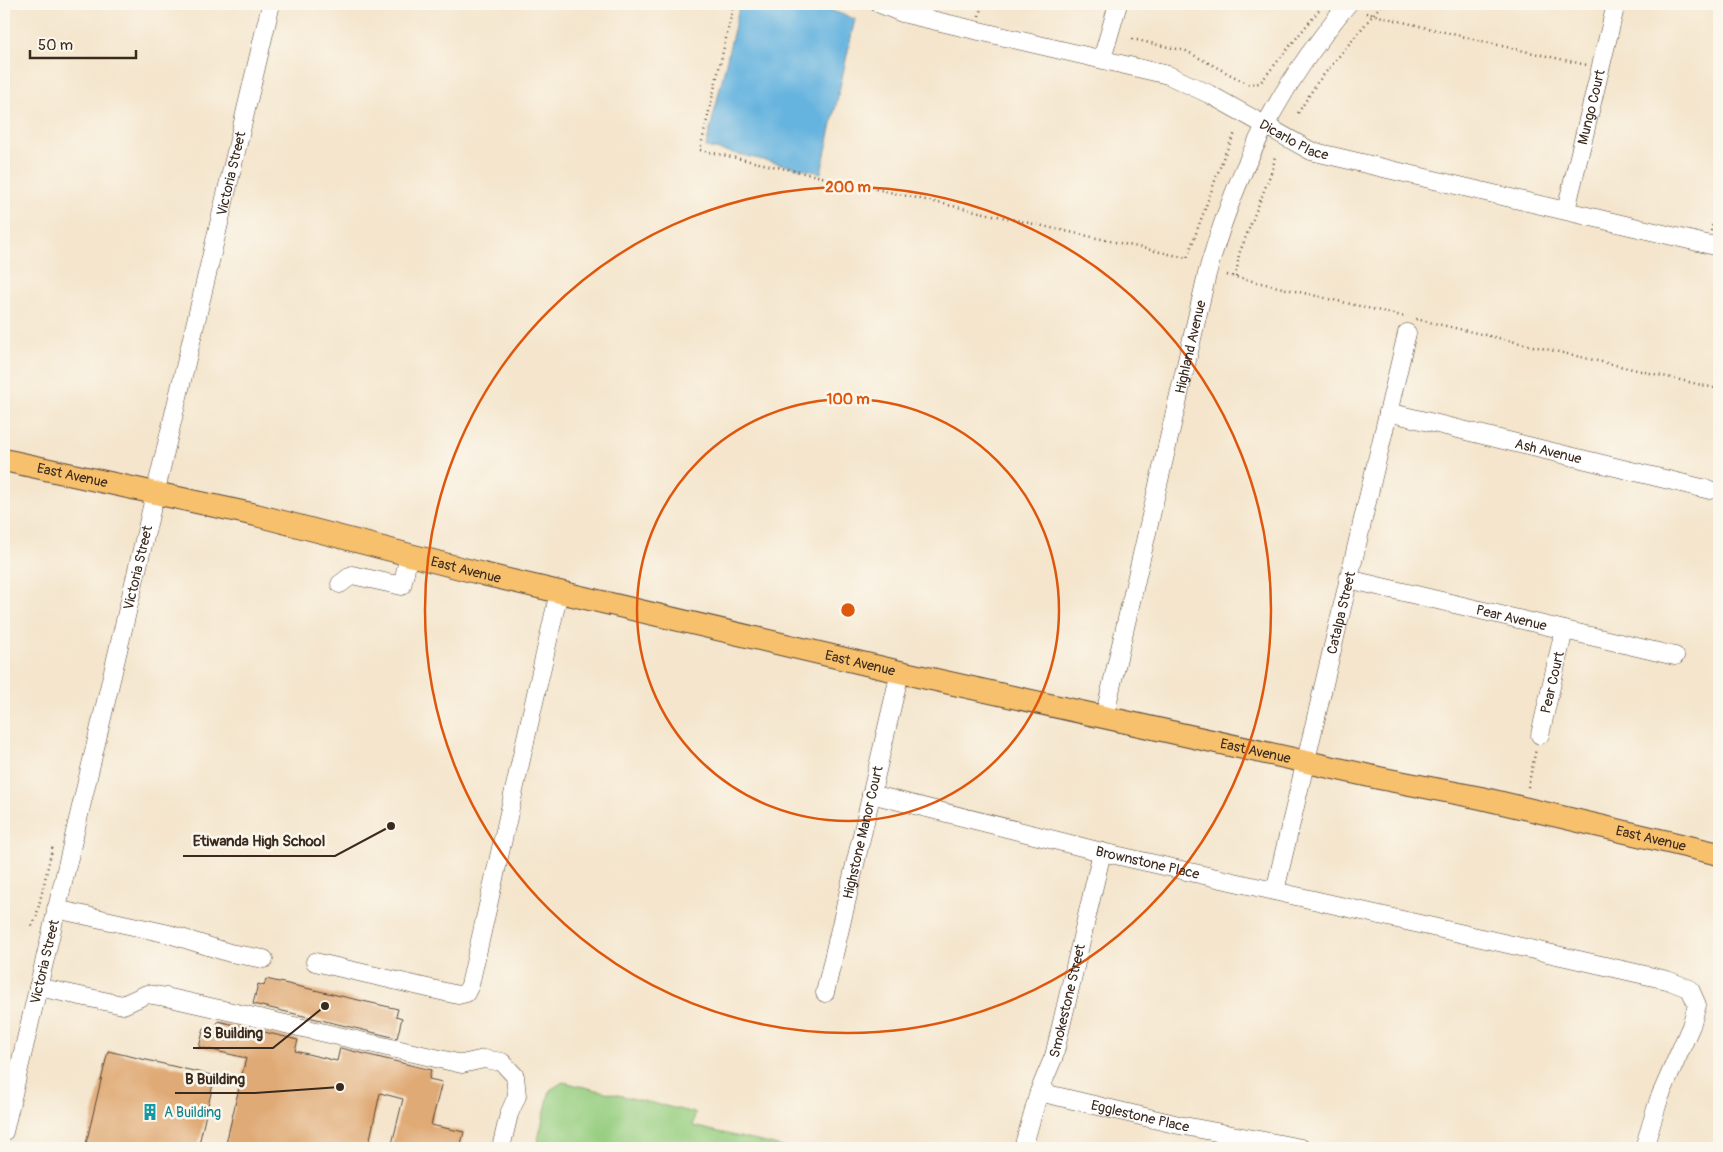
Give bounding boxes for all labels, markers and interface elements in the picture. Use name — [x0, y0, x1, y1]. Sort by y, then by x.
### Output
scale bar — [30, 28, 136, 60]
text: 50 m — [38, 36, 73, 55]
street label: Mungo Court — [1574, 68, 1609, 146]
street label: Dicarlo Place — [1256, 116, 1330, 164]
street label: Victoria Street — [213, 129, 250, 218]
text: 200 m — [825, 178, 871, 197]
street label: Highland Avenue — [1172, 298, 1210, 395]
text: 100 m — [827, 390, 869, 409]
street label: Ash Avenue — [1513, 435, 1583, 468]
street label: East Avenue — [35, 459, 109, 491]
street label: Victoria Street — [120, 523, 156, 612]
street label: East Avenue — [429, 553, 503, 587]
street label: Catalpa Street — [1323, 569, 1359, 656]
centre of rings — [839, 601, 857, 619]
street label: Pear Avenue — [1474, 601, 1549, 635]
street label: East Avenue — [823, 647, 897, 680]
street label: Pear Court — [1537, 649, 1568, 715]
street label: East Avenue — [1219, 735, 1292, 767]
street label: Highstone Manor Court — [839, 764, 887, 901]
street label: East Avenue — [1614, 822, 1688, 855]
callout: Etiwanda High School — [183, 826, 335, 856]
text: Etiwanda High School — [193, 832, 325, 851]
street label: Brownstone Place — [1094, 843, 1201, 883]
street label: Victoria Street — [27, 918, 63, 1006]
street label: Smokestone Street — [1046, 942, 1089, 1059]
callout: S Building — [193, 1018, 273, 1048]
text: S Building — [203, 1024, 264, 1043]
callout: B Building — [175, 1063, 255, 1093]
text: B Building — [185, 1070, 245, 1089]
street label: Egglestone Place — [1089, 1097, 1191, 1136]
building icon: A Building — [140, 1102, 160, 1122]
place label: A Building — [164, 1104, 221, 1121]

